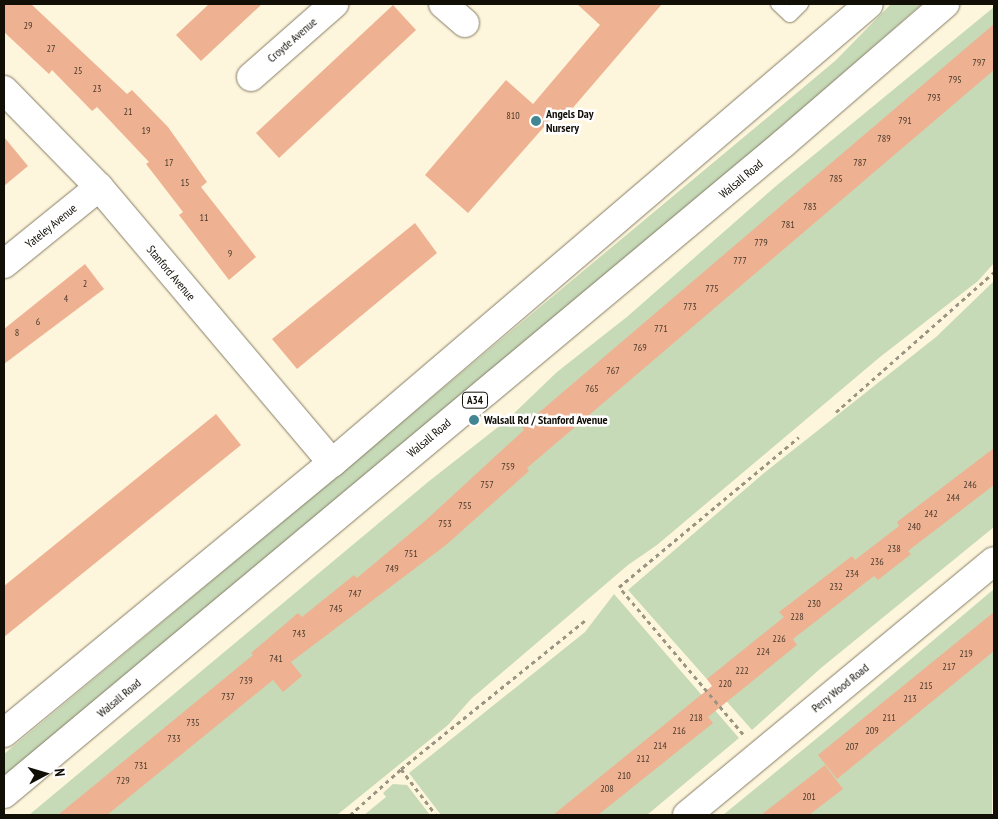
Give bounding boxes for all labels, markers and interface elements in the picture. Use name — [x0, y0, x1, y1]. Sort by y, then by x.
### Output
street label: Croyde Avenue — [264, 14, 320, 66]
house number: 29 — [24, 20, 32, 32]
house number: 27 — [47, 43, 55, 55]
house number: 797 — [972, 57, 986, 69]
house number: 25 — [74, 65, 82, 77]
house number: 795 — [948, 74, 962, 86]
house number: 23 — [93, 83, 101, 95]
house number: 793 — [927, 92, 941, 104]
house number: 21 — [124, 106, 132, 118]
place label: Angels Day Nursery — [546, 107, 594, 135]
house number: 810 — [506, 110, 520, 122]
marker: Angels Day Nursery — [530, 115, 542, 127]
house number: 791 — [898, 115, 912, 127]
house number: 19 — [142, 125, 150, 137]
house number: 789 — [877, 133, 891, 145]
house number: 17 — [165, 157, 173, 169]
street label: Walsall Road — [716, 157, 766, 201]
house number: 787 — [853, 157, 867, 169]
house number: 785 — [829, 173, 843, 185]
house number: 15 — [181, 177, 189, 189]
street label: Yateley Avenue — [22, 201, 80, 251]
house number: 783 — [803, 201, 817, 213]
house number: 11 — [200, 212, 208, 224]
house number: 781 — [781, 219, 795, 231]
house number: 779 — [754, 237, 768, 249]
street label: Stanford Avenue — [144, 242, 198, 304]
house number: 9 — [228, 248, 232, 260]
house number: 777 — [733, 255, 747, 267]
house number: 2 — [83, 278, 87, 290]
house number: 775 — [705, 283, 719, 295]
house number: 4 — [64, 293, 68, 305]
house number: 773 — [683, 301, 697, 313]
house number: 6 — [36, 316, 40, 328]
house number: 771 — [654, 323, 668, 335]
house number: 8 — [15, 327, 19, 339]
house number: 769 — [633, 342, 647, 354]
house number: 767 — [606, 365, 620, 377]
house number: 765 — [585, 383, 599, 395]
road number: A34 — [461, 392, 489, 408]
place label: Walsall Rd / Stanford Avenue — [484, 413, 608, 427]
marker: Walsall Rd / Stanford Avenue — [468, 414, 480, 426]
street label: Walsall Road — [404, 416, 454, 460]
house number: 759 — [501, 461, 515, 473]
house number: 757 — [480, 479, 494, 491]
house number: 246 — [963, 479, 977, 491]
house number: 244 — [946, 492, 960, 504]
house number: 755 — [458, 500, 472, 512]
house number: 242 — [924, 508, 938, 520]
house number: 753 — [438, 518, 452, 530]
house number: 240 — [907, 521, 921, 533]
house number: 238 — [887, 543, 901, 555]
house number: 751 — [404, 548, 418, 560]
house number: 236 — [870, 556, 884, 568]
house number: 749 — [385, 563, 399, 575]
house number: 234 — [845, 568, 859, 580]
house number: 232 — [829, 581, 843, 593]
house number: 747 — [348, 588, 362, 600]
house number: 230 — [807, 598, 821, 610]
house number: 745 — [329, 603, 343, 615]
house number: 228 — [790, 611, 804, 623]
house number: 743 — [292, 628, 306, 640]
house number: 226 — [772, 633, 786, 645]
house number: 224 — [756, 646, 770, 658]
house number: 219 — [959, 648, 973, 660]
house number: 741 — [269, 653, 283, 665]
street label: Perry Wood Road — [808, 660, 872, 716]
house number: 217 — [942, 661, 956, 673]
house number: 222 — [735, 665, 749, 677]
house number: 739 — [239, 675, 253, 687]
street label: Walsall Road — [94, 676, 144, 720]
house number: 220 — [718, 678, 732, 690]
house number: 215 — [919, 680, 933, 692]
house number: 737 — [221, 691, 235, 703]
house number: 213 — [903, 693, 917, 705]
house number: 218 — [689, 712, 703, 724]
house number: 211 — [882, 712, 896, 724]
house number: 735 — [186, 717, 200, 729]
house number: 216 — [672, 725, 686, 737]
house number: 209 — [865, 725, 879, 737]
house number: 733 — [167, 733, 181, 745]
house number: 214 — [653, 740, 667, 752]
house number: 207 — [845, 741, 859, 753]
north arrow — [20, 749, 70, 799]
house number: 212 — [636, 753, 650, 765]
house number: 731 — [134, 760, 148, 772]
text: N — [51, 768, 69, 777]
house number: 210 — [617, 770, 631, 782]
house number: 729 — [116, 775, 130, 787]
house number: 208 — [600, 783, 614, 795]
house number: 201 — [802, 791, 816, 803]

